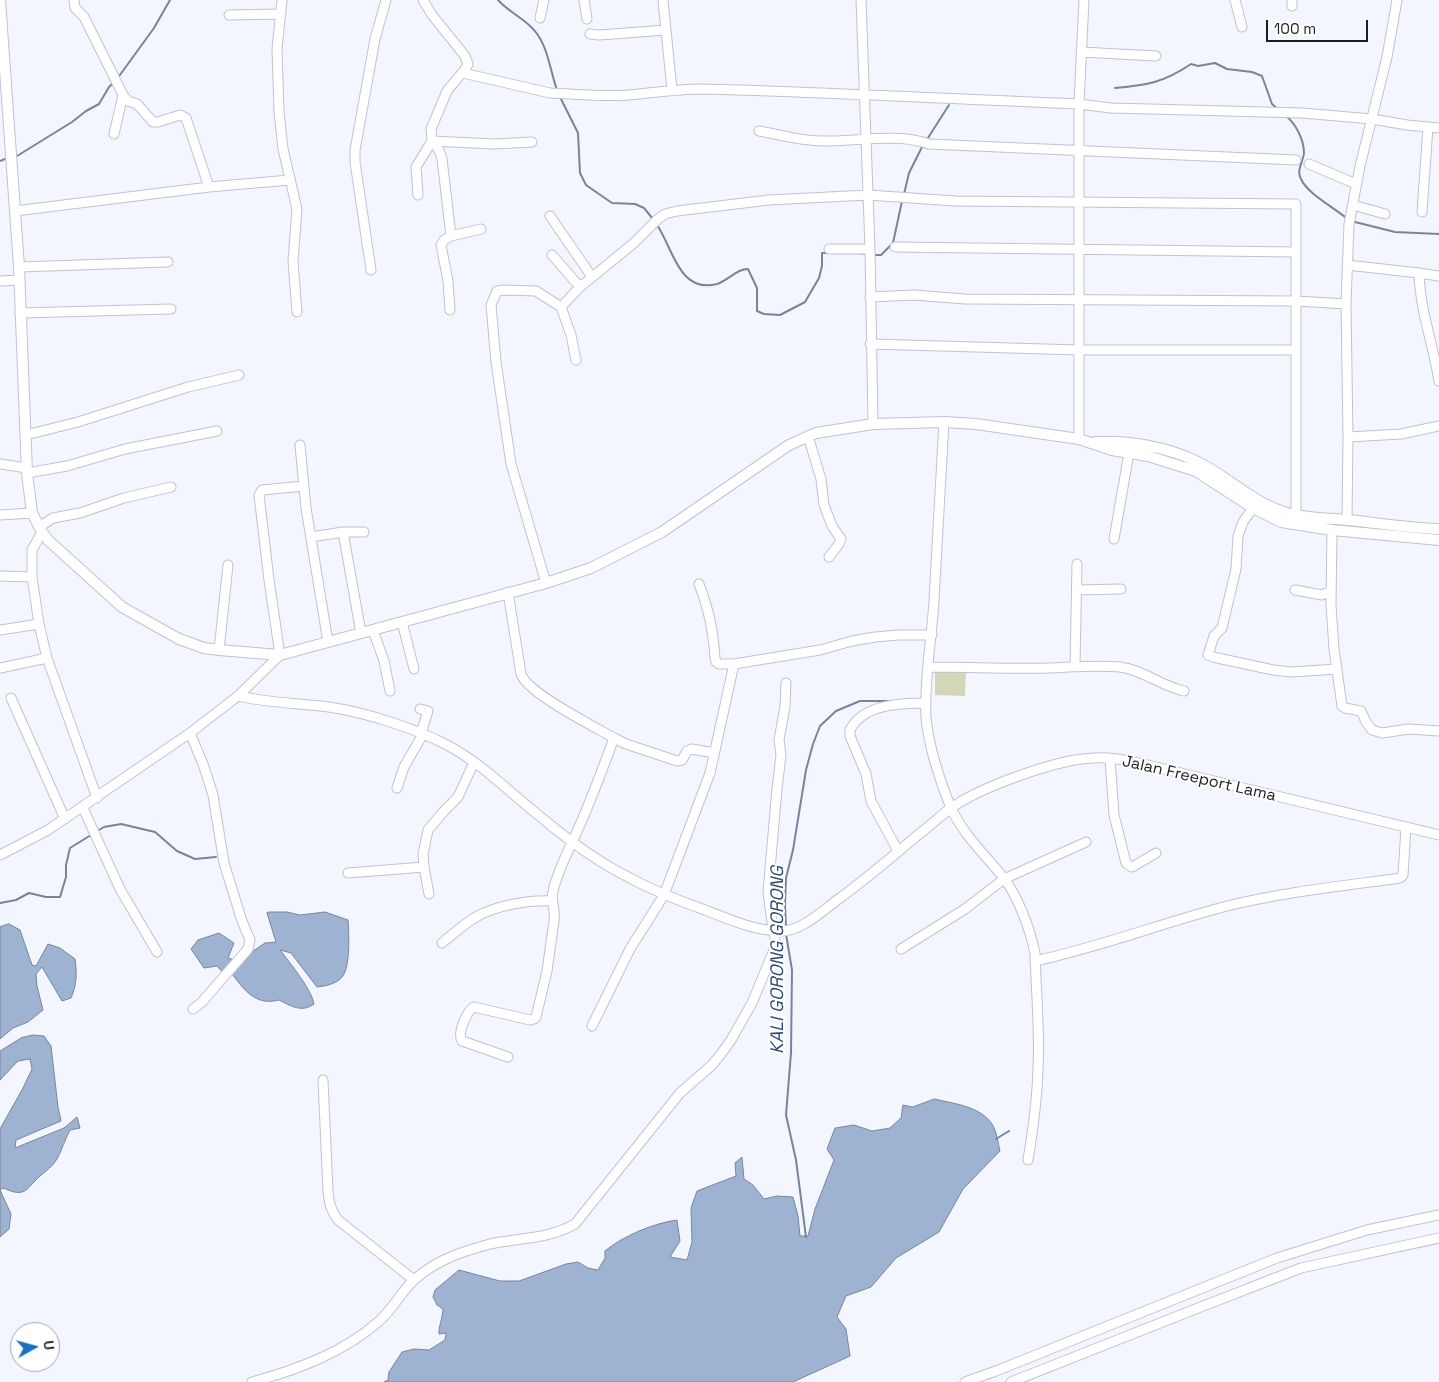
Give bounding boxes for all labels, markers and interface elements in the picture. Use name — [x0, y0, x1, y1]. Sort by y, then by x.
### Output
scale bar — [1269, 10, 1372, 42]
text: 100 m — [1274, 19, 1316, 38]
street label: Jalan Freeport Lama — [1120, 752, 1278, 806]
water label: KALI GORONG GORONG — [767, 866, 789, 1054]
north arrow — [10, 1322, 60, 1372]
text: U — [39, 1340, 58, 1351]

